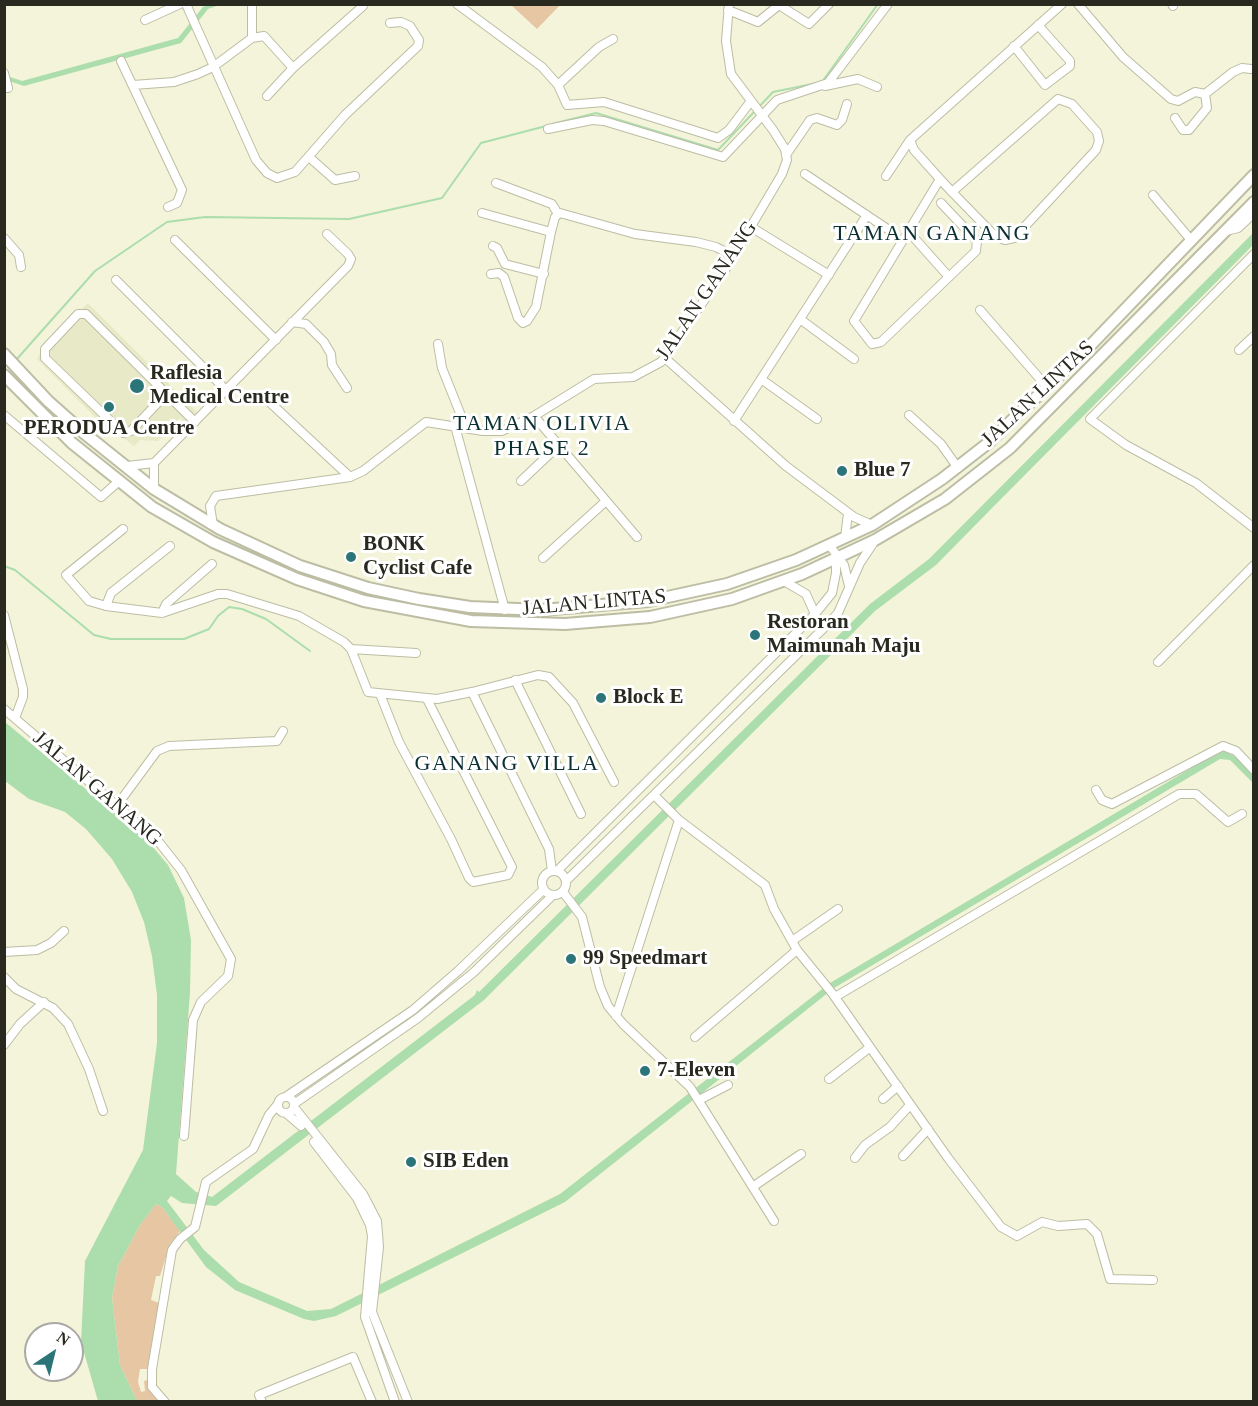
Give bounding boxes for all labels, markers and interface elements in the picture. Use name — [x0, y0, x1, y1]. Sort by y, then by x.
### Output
street label: JALAN GANANG — [651, 216, 763, 366]
district label: TAMAN GANANG — [833, 221, 1031, 247]
street label: JALAN LINTAS — [976, 335, 1100, 453]
place label: Raflesia Medical Centre — [150, 361, 289, 411]
marker: Raflesia Medical Centre — [128, 377, 146, 395]
marker: PERODUA Centre — [102, 400, 116, 414]
district label: TAMAN OLIVIA PHASE 2 — [453, 411, 631, 463]
place label: PERODUA Centre — [24, 416, 194, 442]
place label: Blue 7 — [854, 458, 911, 484]
marker: Blue 7 — [835, 464, 849, 478]
place label: BONK Cyclist Cafe — [363, 532, 472, 582]
marker: BONK Cyclist Cafe — [344, 550, 358, 564]
street label: JALAN LINTAS — [521, 584, 667, 622]
place label: Restoran Maimunah Maju — [767, 610, 920, 660]
marker: Restoran Maimunah Maju — [748, 628, 762, 642]
place label: Block E — [613, 685, 684, 711]
marker: Block E — [594, 691, 608, 705]
street label: JALAN GANANG — [27, 726, 167, 852]
district label: GANANG VILLA — [415, 751, 599, 777]
place label: 99 Speedmart — [583, 946, 707, 972]
marker: 99 Speedmart — [564, 952, 578, 966]
place label: 7-Eleven — [657, 1058, 735, 1084]
marker: 7-Eleven — [638, 1064, 652, 1078]
place label: SIB Eden — [423, 1149, 509, 1175]
marker: SIB Eden — [404, 1155, 418, 1169]
north arrow — [24, 1322, 84, 1382]
text: N — [54, 1328, 73, 1349]

